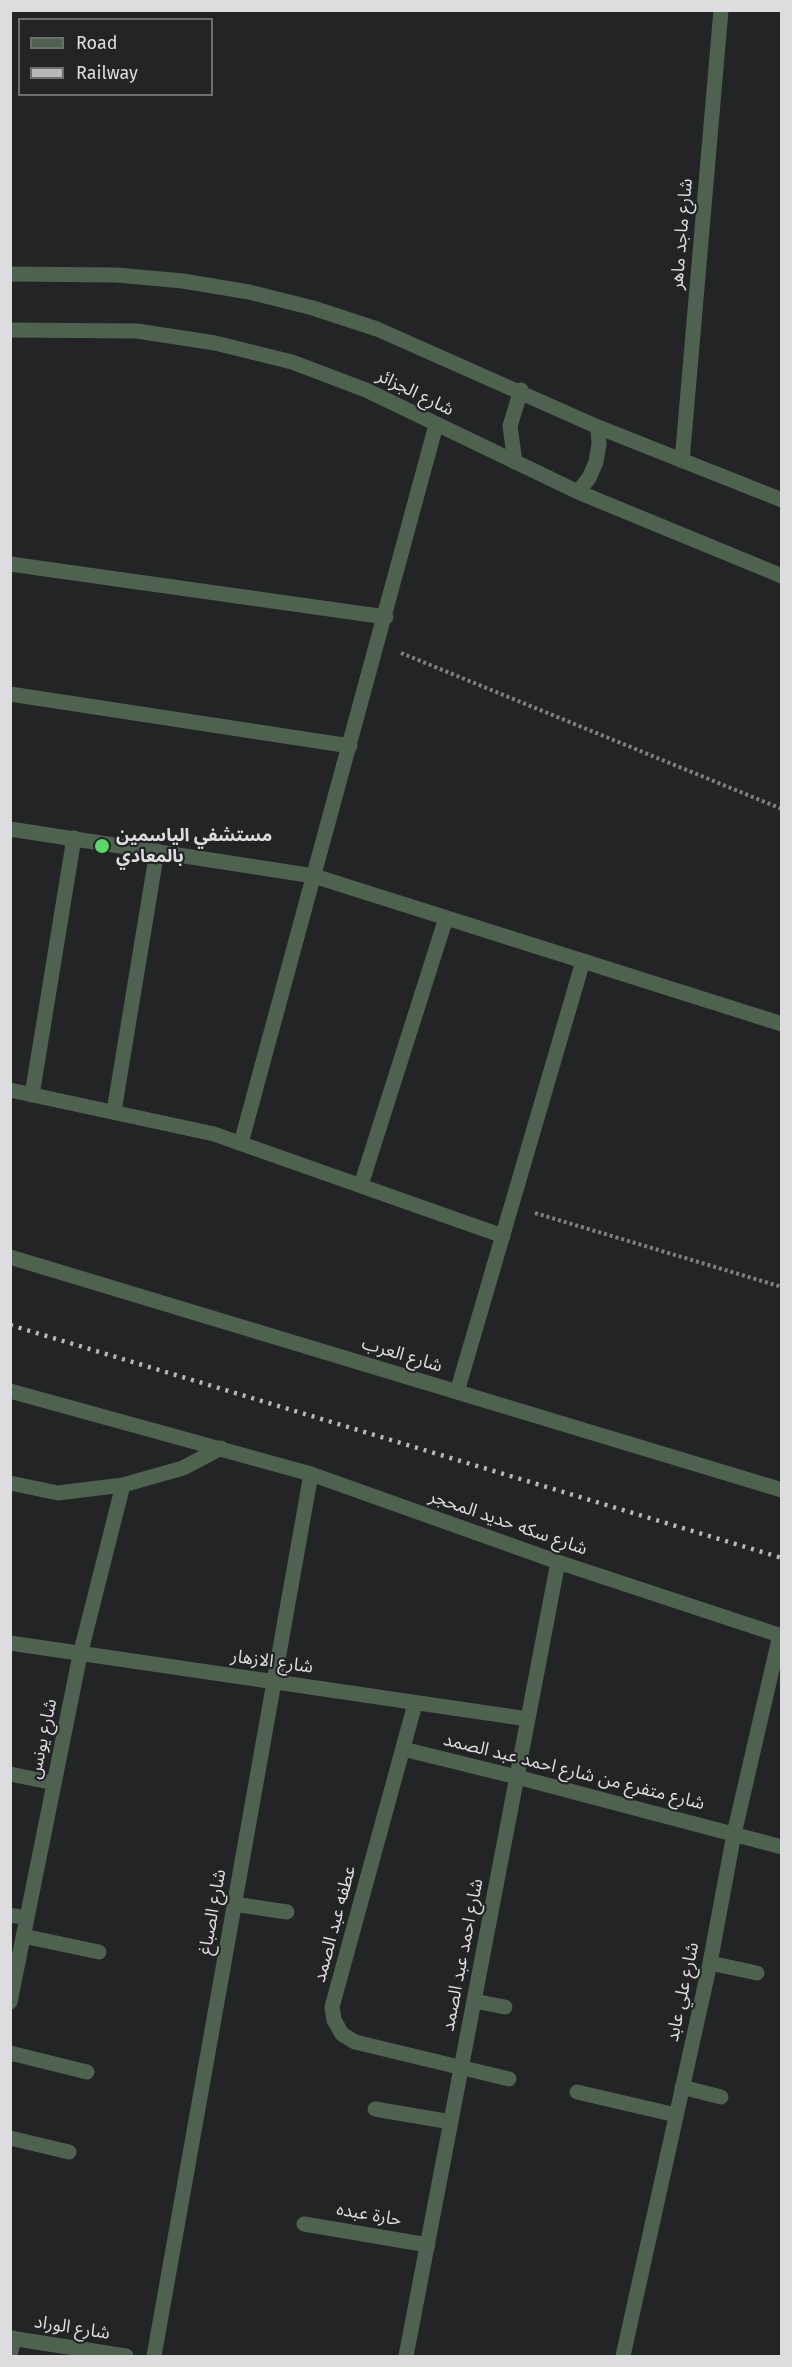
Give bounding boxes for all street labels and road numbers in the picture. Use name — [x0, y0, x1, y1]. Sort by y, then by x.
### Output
street label: شارع ماجد ماهر — [666, 177, 698, 291]
street label: شارع الجزائر — [373, 365, 457, 421]
street label: شارع العرب — [359, 1333, 445, 1377]
street label: شارع سكه حديد المحجر — [426, 1486, 590, 1560]
street label: شارع الازهار — [230, 1646, 314, 1678]
street label: شارع يونس — [24, 1697, 62, 1781]
street label: شارع متفرع من شارع احمد عبد الصمد — [441, 1729, 707, 1815]
street label: عطفه عبد الصمد — [309, 1863, 361, 1985]
street label: شارع الصباغ — [195, 1868, 231, 1956]
street label: شارع احمد عبد الصمد — [438, 1877, 488, 2033]
street label: شارع علي عابد — [662, 1940, 704, 2044]
street label: حارة عبده — [335, 2199, 403, 2231]
street label: شارع الوراد — [33, 2311, 111, 2345]

